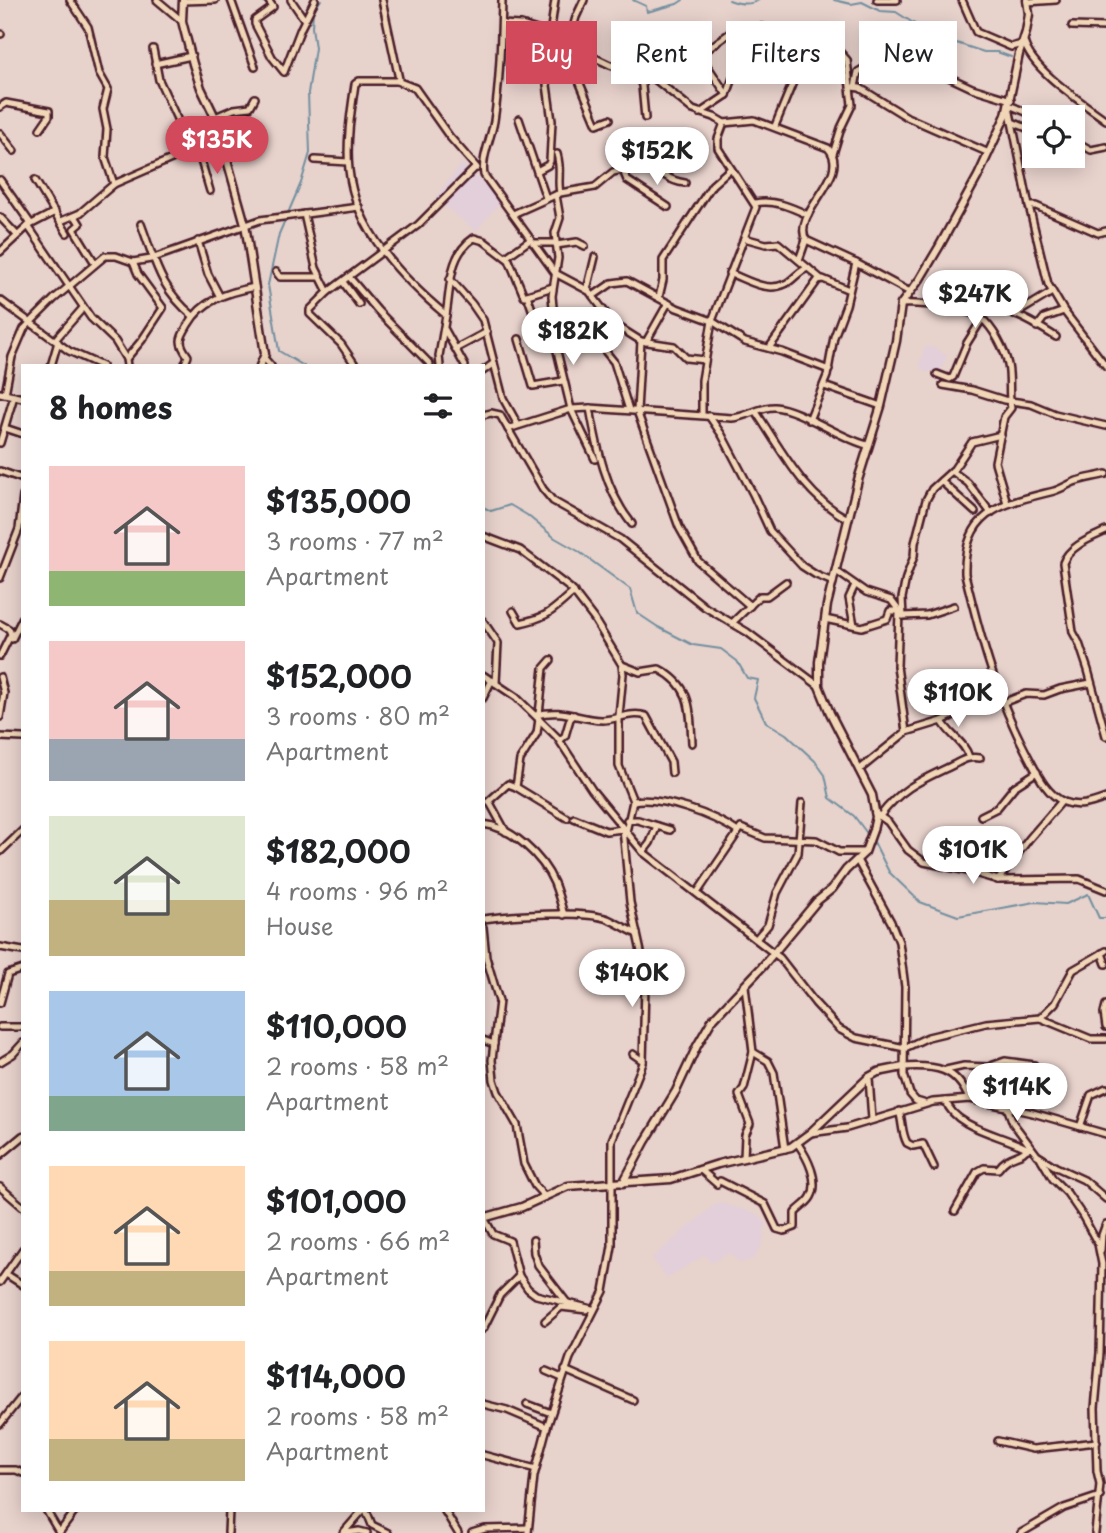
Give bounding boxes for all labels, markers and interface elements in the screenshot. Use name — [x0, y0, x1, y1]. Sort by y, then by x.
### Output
chip: Buy — [506, 21, 597, 84]
chip: Rent — [611, 21, 712, 84]
chip: Filters — [726, 21, 845, 84]
chip: New — [859, 21, 957, 84]
map controls — [1022, 105, 1085, 168]
button: locate — [1022, 105, 1085, 168]
pin: $135K — [168, 116, 266, 176]
text: $135K — [181, 121, 253, 156]
pin: $152K — [608, 128, 706, 187]
text: $152K — [621, 132, 693, 167]
pin: $247K — [926, 270, 1024, 330]
text: $247K — [938, 275, 1012, 310]
pin: $182K — [524, 308, 622, 367]
text: $182K — [537, 312, 609, 347]
text: 8 homes — [49, 384, 172, 429]
icon: filters — [419, 387, 457, 425]
text: $135,000 — [266, 478, 411, 523]
icon: home — [105, 494, 189, 578]
text: 3 rooms · 77 m² — [266, 523, 444, 558]
text: Apartment — [266, 558, 389, 593]
text: $152,000 — [266, 653, 412, 698]
icon: home — [105, 669, 189, 753]
pin: $110K — [909, 670, 1007, 729]
text: $110K — [923, 674, 993, 709]
text: 3 rooms · 80 m² — [266, 698, 450, 733]
text: Apartment — [266, 733, 389, 768]
pin: $101K — [924, 826, 1022, 886]
text: $182,000 — [266, 828, 411, 873]
text: $101K — [938, 831, 1008, 866]
icon: home — [105, 844, 189, 928]
text: 4 rooms · 96 m² — [266, 873, 449, 908]
text: House — [266, 908, 333, 943]
pin: $140K — [583, 950, 681, 1009]
text: $140K — [595, 954, 669, 989]
text: $110,000 — [266, 1003, 407, 1048]
icon: home — [105, 1019, 189, 1103]
text: 2 rooms · 58 m² — [266, 1048, 449, 1083]
pin: $114K — [968, 1064, 1066, 1123]
text: $114K — [982, 1068, 1052, 1103]
text: Apartment — [266, 1083, 389, 1118]
text: $101,000 — [266, 1178, 407, 1223]
icon: home — [105, 1194, 189, 1278]
text: 2 rooms · 66 m² — [266, 1223, 450, 1258]
text: Apartment — [266, 1258, 389, 1293]
text: $114,000 — [266, 1353, 406, 1398]
icon: home — [105, 1369, 189, 1453]
text: 2 rooms · 58 m² — [266, 1398, 449, 1433]
text: Apartment — [266, 1433, 389, 1468]

